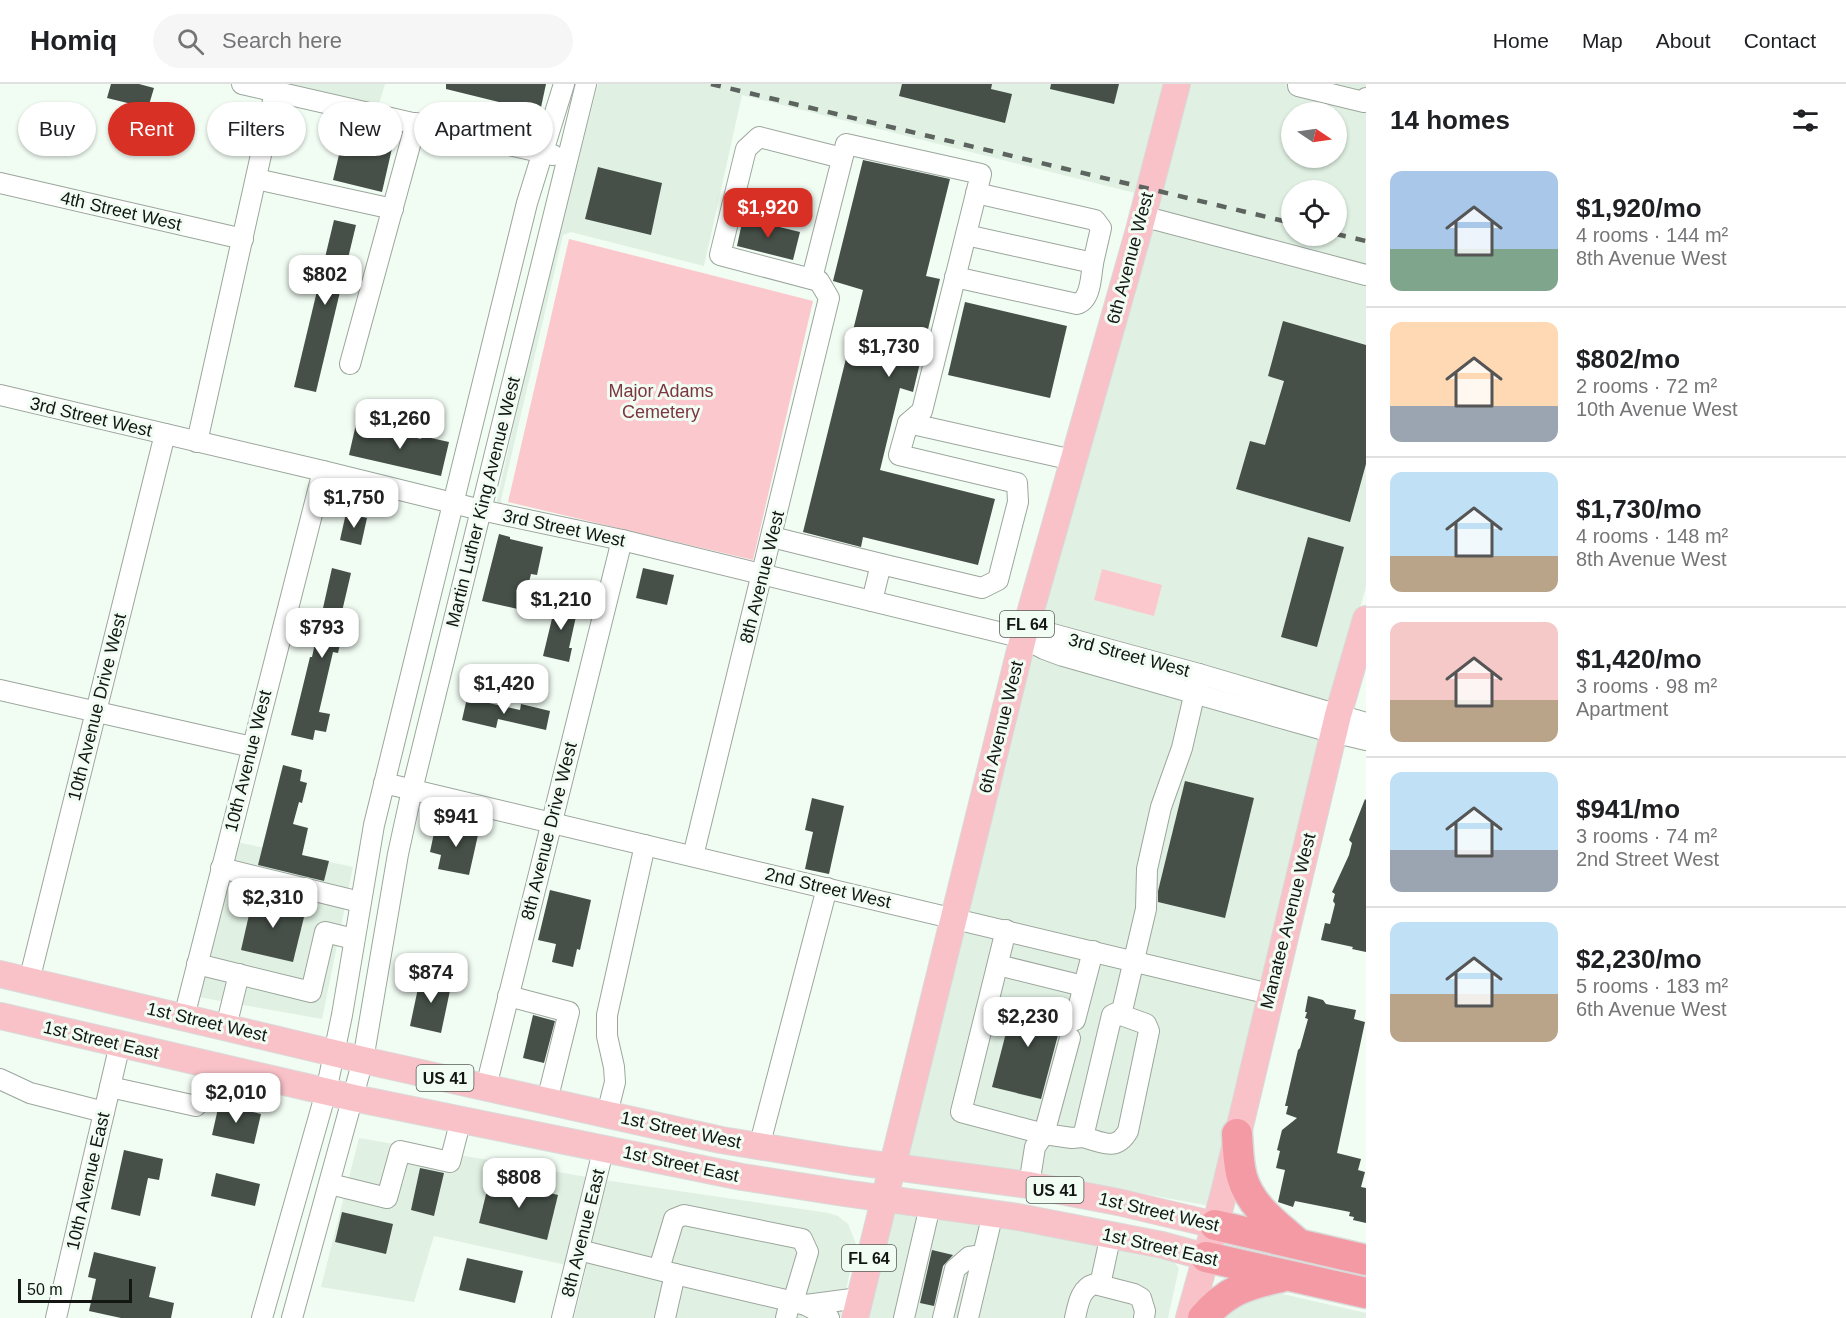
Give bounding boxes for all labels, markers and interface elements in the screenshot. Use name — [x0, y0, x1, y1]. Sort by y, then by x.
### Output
search box — [153, 14, 573, 68]
text: Homiq — [30, 25, 117, 56]
icon: search — [174, 25, 207, 58]
text: Search here — [222, 28, 342, 53]
text: Home — [1493, 29, 1549, 52]
text: Map — [1582, 29, 1623, 52]
text: About — [1656, 29, 1711, 52]
text: Contact — [1744, 29, 1816, 52]
chip: Buy — [18, 102, 96, 156]
chip: Rent — [108, 102, 195, 156]
chip: Filters — [207, 102, 306, 156]
chip: New — [318, 102, 402, 156]
chip: Apartment — [414, 102, 553, 156]
north arrow — [1281, 102, 1347, 168]
map controls — [1281, 102, 1347, 246]
icon: filters — [1789, 104, 1822, 137]
text: 14 homes — [1390, 105, 1510, 135]
button: locate — [1281, 180, 1347, 246]
street label: 4th Street West — [58, 187, 184, 235]
pin: $1,920 — [719, 188, 817, 239]
street label: 6th Avenue West — [1103, 190, 1157, 326]
text: $1,920/mo — [1576, 193, 1702, 223]
icon: home — [1438, 195, 1510, 267]
text: $1,920 — [737, 196, 799, 218]
text: 4 rooms · 144 m² — [1576, 224, 1728, 246]
text: 8th Avenue West — [1576, 247, 1726, 269]
pin: $802 — [289, 255, 361, 306]
text: $802 — [303, 263, 347, 285]
pin: $1,730 — [840, 327, 938, 378]
text: $1,730 — [858, 335, 920, 357]
text: $802/mo — [1576, 344, 1680, 374]
icon: home — [1438, 346, 1510, 418]
street label: Martin Luther King Avenue West — [442, 375, 524, 629]
text: 2 rooms · 72 m² — [1576, 375, 1717, 397]
park label: Major Adams Cemetery — [608, 381, 714, 422]
street label: 3rd Street West — [28, 393, 154, 441]
text: 10th Avenue West — [1576, 398, 1738, 420]
pin: $1,260 — [351, 399, 449, 450]
text: $1,260 — [369, 407, 431, 429]
pin: $1,750 — [305, 478, 403, 529]
text: $1,750 — [323, 486, 385, 508]
text: $1,730/mo — [1576, 494, 1702, 524]
icon: home — [1438, 496, 1510, 568]
street label: 3rd Street West — [501, 505, 627, 551]
street label: 8th Avenue West — [736, 509, 788, 645]
text: 4 rooms · 148 m² — [1576, 525, 1728, 547]
text: 8th Avenue West — [1576, 548, 1726, 570]
pin: $1,210 — [512, 580, 610, 631]
text: $1,210 — [530, 588, 592, 610]
pin: $793 — [286, 608, 358, 659]
street label: 10th Avenue Drive West — [64, 611, 130, 803]
road number: FL 64 — [1000, 611, 1054, 637]
text: $793 — [300, 616, 344, 638]
street label: 3rd Street West — [1066, 629, 1192, 681]
text: $1,420/mo — [1576, 644, 1702, 674]
icon: home — [1438, 646, 1510, 718]
street label: 6th Avenue West — [975, 659, 1027, 795]
pin: $1,420 — [455, 664, 553, 715]
text: $1,420 — [473, 672, 535, 694]
text: 3 rooms · 98 m² — [1576, 675, 1717, 697]
street label: 10th Avenue West — [221, 688, 275, 834]
text: Apartment — [1576, 698, 1668, 720]
street label: 8th Avenue Drive West — [517, 740, 581, 922]
text: $941/mo — [1576, 794, 1680, 824]
icon: home — [1438, 796, 1510, 868]
pin: $941 — [420, 797, 492, 848]
text: $941 — [434, 805, 478, 827]
text: 3 rooms · 74 m² — [1576, 825, 1717, 847]
street label: Manatee Avenue West — [1256, 831, 1320, 1011]
text: 2nd Street West — [1576, 848, 1719, 870]
street label: 2nd Street West — [763, 864, 893, 912]
pin: $2,310 — [224, 878, 322, 929]
text: $2,310 — [242, 886, 304, 908]
text: $2,230/mo — [1576, 944, 1702, 974]
icon: home — [1438, 946, 1510, 1018]
pin: $874 — [395, 953, 467, 1004]
text: $874 — [409, 961, 453, 983]
text: 5 rooms · 183 m² — [1576, 975, 1728, 997]
pin: $2,230 — [979, 997, 1077, 1048]
street label: 1st Street West — [145, 998, 269, 1046]
text: 6th Avenue West — [1576, 998, 1726, 1020]
text: $2,230 — [997, 1005, 1059, 1027]
street label: 1st Street East — [41, 1017, 161, 1063]
road number: US 41 — [416, 1065, 474, 1091]
pin: $2,010 — [187, 1073, 285, 1124]
text: $2,010 — [205, 1081, 267, 1103]
street label: 1st Street West — [619, 1107, 743, 1153]
street label: 10th Avenue East — [62, 1110, 114, 1252]
street label: 1st Street East — [621, 1142, 741, 1186]
pin: $808 — [483, 1158, 555, 1209]
text: $808 — [497, 1166, 541, 1188]
street label: 8th Avenue East — [557, 1167, 609, 1299]
road number: US 41 — [1026, 1177, 1084, 1203]
street label: 1st Street West — [1097, 1188, 1221, 1236]
street label: 1st Street East — [1100, 1224, 1220, 1270]
road number: FL 64 — [842, 1245, 896, 1271]
scale bar — [18, 1276, 132, 1304]
text: 50 m — [27, 1281, 63, 1298]

